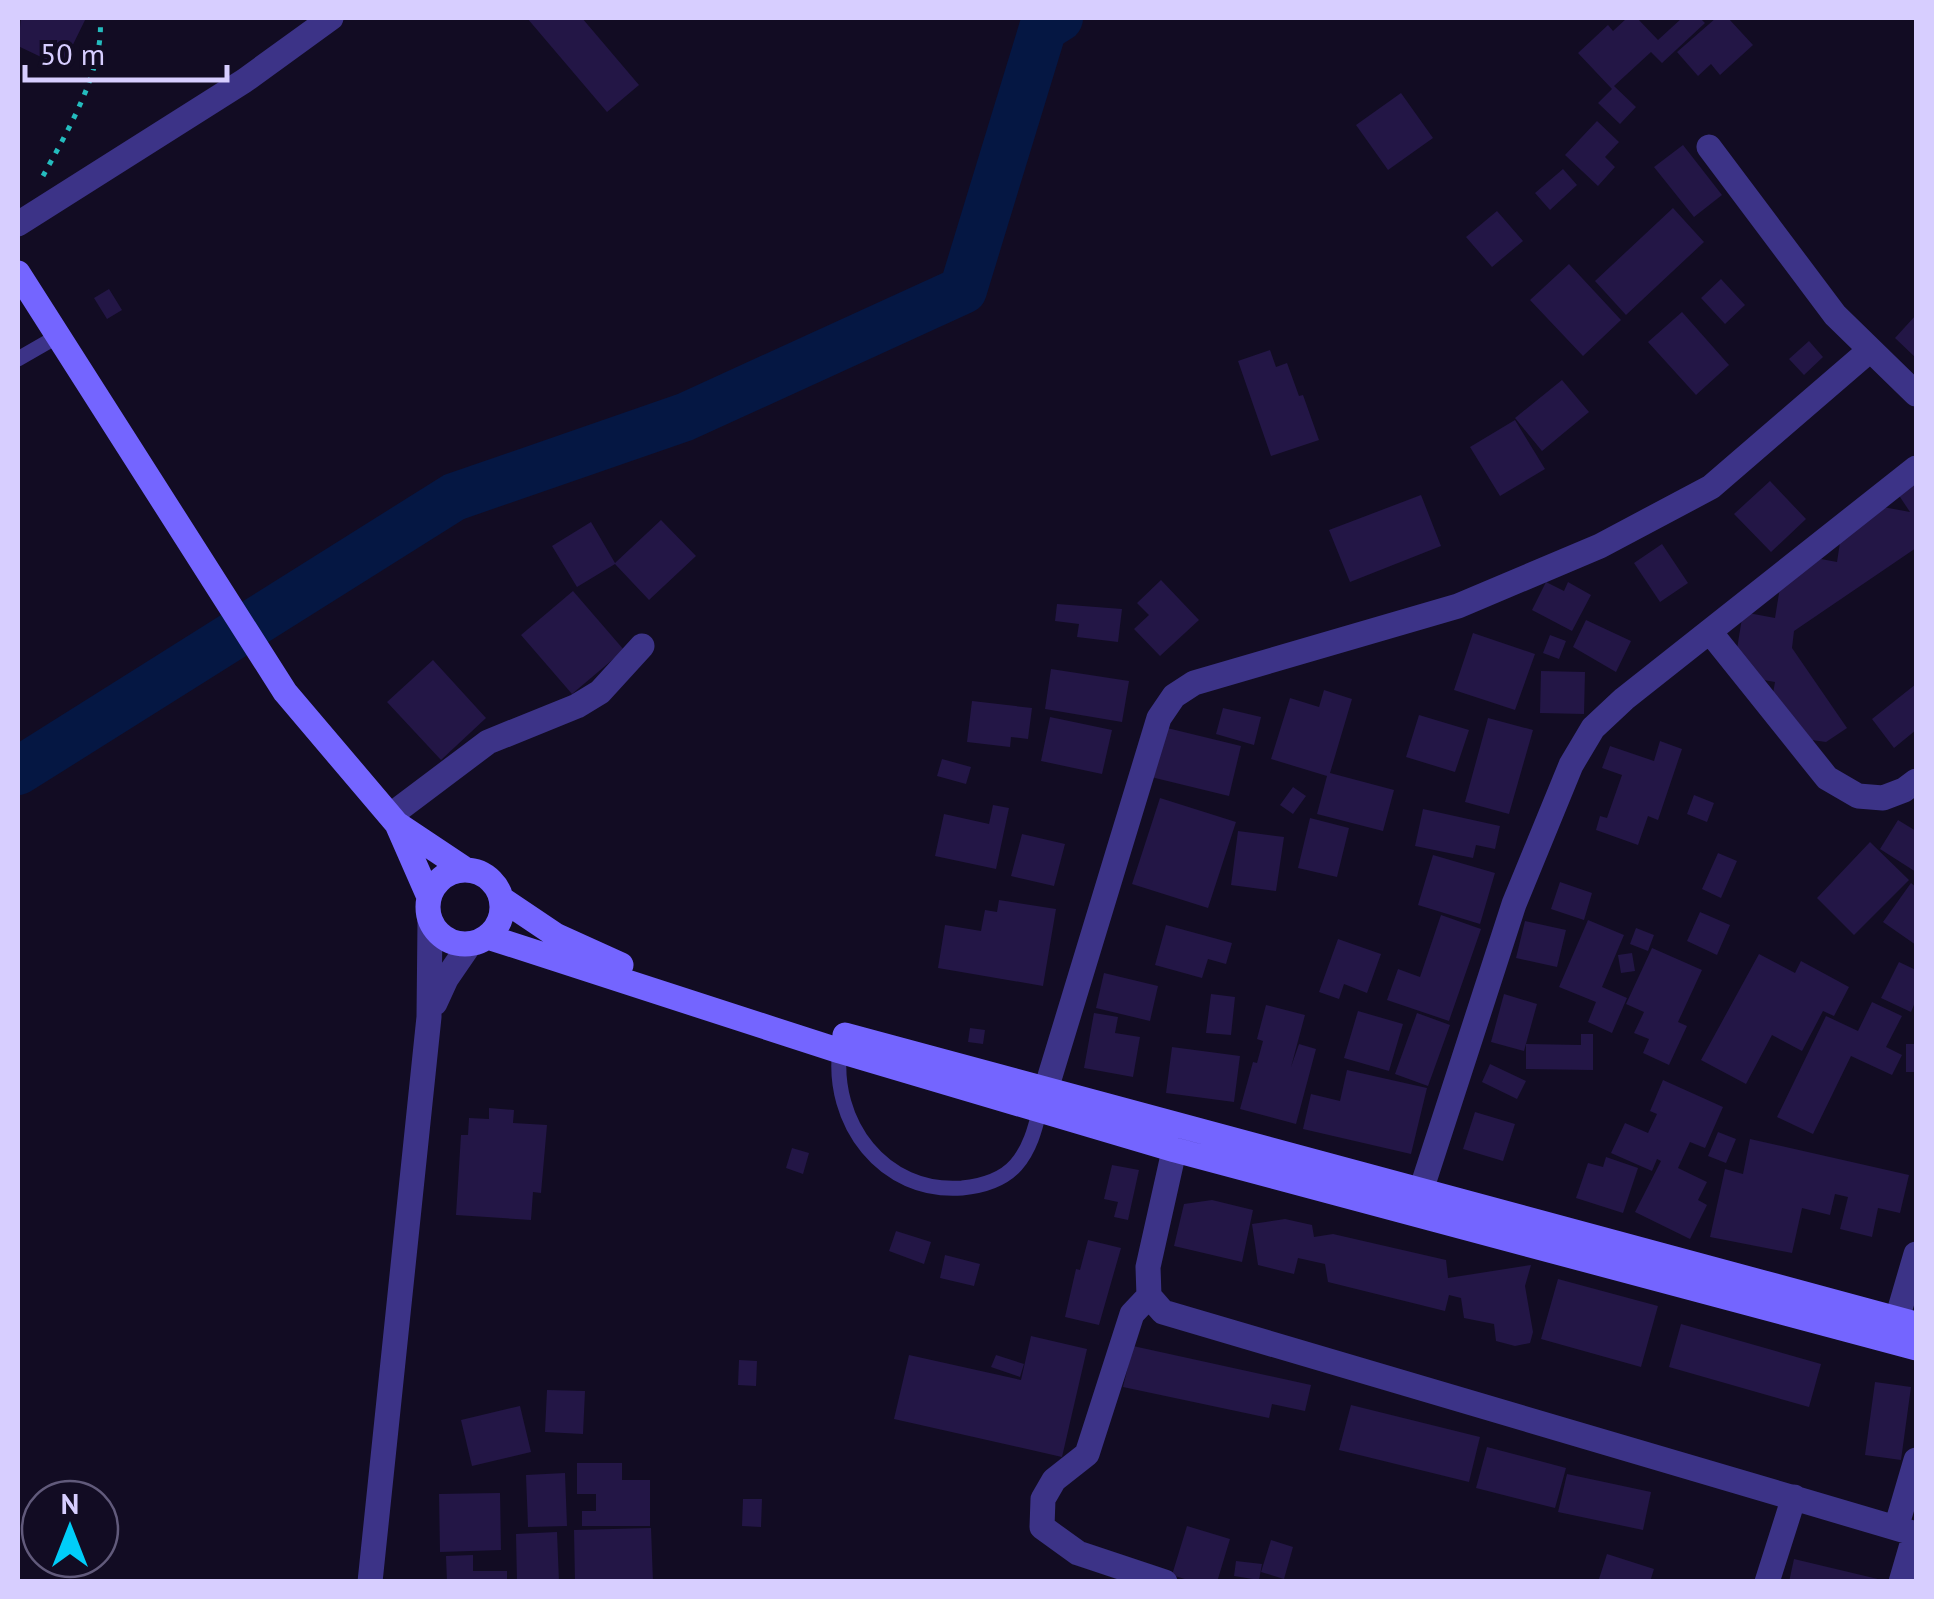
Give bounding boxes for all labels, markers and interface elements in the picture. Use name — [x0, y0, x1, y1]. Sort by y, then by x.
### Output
scale bar — [25, 20, 228, 82]
text: 50 m — [40, 34, 105, 73]
north arrow — [20, 1479, 120, 1579]
text: N — [61, 1485, 79, 1522]

